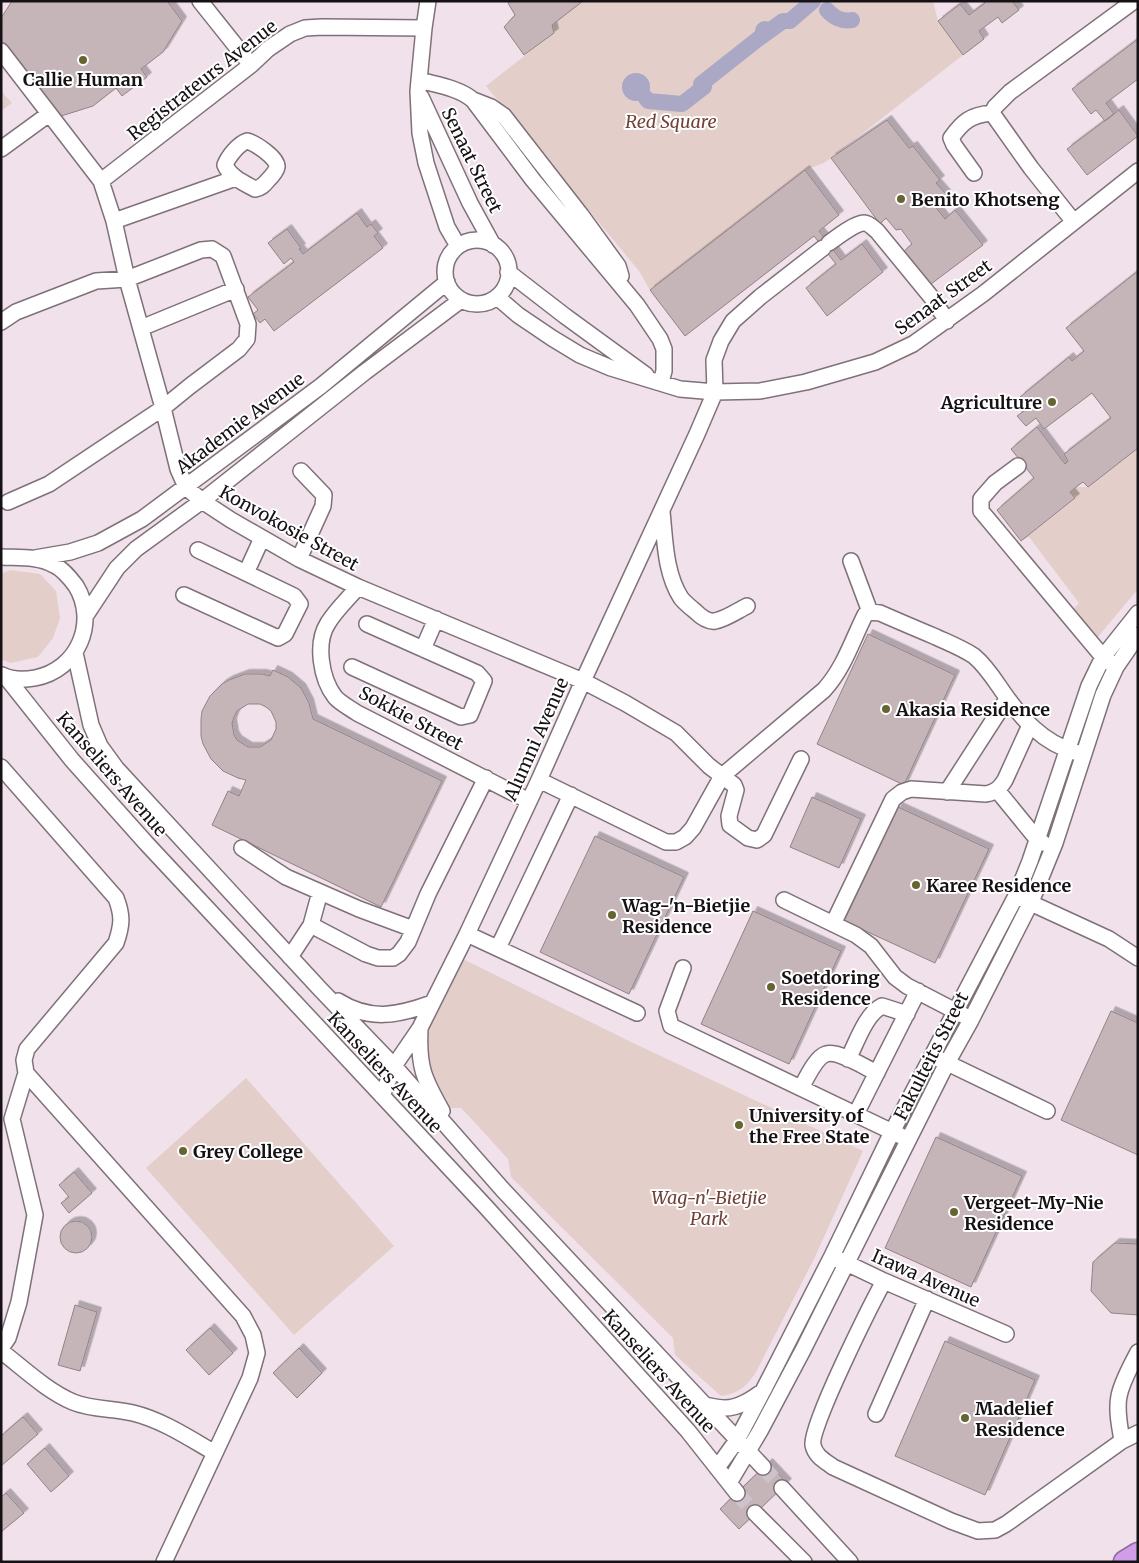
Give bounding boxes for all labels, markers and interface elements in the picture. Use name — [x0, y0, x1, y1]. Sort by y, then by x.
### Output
street label: Registrateurs Avenue — [123, 14, 281, 146]
marker: Callie Human — [77, 54, 89, 66]
place label: Callie Human — [23, 68, 143, 91]
street label: Senaat Street — [437, 104, 507, 216]
park label: Red Square — [625, 110, 717, 133]
place label: Benito Khotseng — [911, 188, 1059, 211]
marker: Benito Khotseng — [895, 193, 907, 205]
street label: Senaat Street — [890, 254, 996, 340]
street label: Akademie Avenue — [170, 367, 309, 479]
place label: Agriculture — [940, 391, 1042, 414]
marker: Agriculture — [1046, 396, 1058, 408]
street label: Konvokosie Street — [215, 480, 363, 576]
street label: Alumni Avenue — [498, 674, 573, 805]
street label: Sokkie Street — [355, 681, 467, 755]
place label: Akasia Residence — [895, 698, 1050, 721]
marker: Akasia Residence — [880, 703, 892, 715]
street label: Kanseliers Avenue — [52, 707, 172, 841]
place label: Karee Residence — [926, 874, 1071, 897]
marker: Karee Residence — [910, 879, 922, 891]
place label: Wag-'n-Bietjie Residence — [621, 894, 750, 938]
marker: Wag-'n-Bietjie Residence — [606, 909, 618, 921]
place label: Soetdoring Residence — [781, 966, 880, 1010]
marker: Soetdoring Residence — [765, 981, 777, 993]
street label: Fakulteits Street — [889, 988, 973, 1124]
street label: Kanseliers Avenue — [323, 1007, 447, 1137]
place label: University of the Free State — [749, 1104, 870, 1148]
marker: University of the Free State — [733, 1119, 745, 1131]
place label: Grey College — [193, 1140, 303, 1163]
marker: Grey College — [177, 1145, 189, 1157]
park label: Wag-n'-Bietjie Park — [651, 1186, 767, 1230]
place label: Vergeet-My-Nie Residence — [963, 1191, 1104, 1235]
marker: Vergeet-My-Nie Residence — [948, 1206, 960, 1218]
street label: Irawa Avenue — [868, 1244, 984, 1312]
street label: Kanseliers Avenue — [598, 1305, 720, 1437]
place label: Madelief Residence — [975, 1397, 1065, 1441]
marker: Madelief Residence — [959, 1412, 971, 1424]

